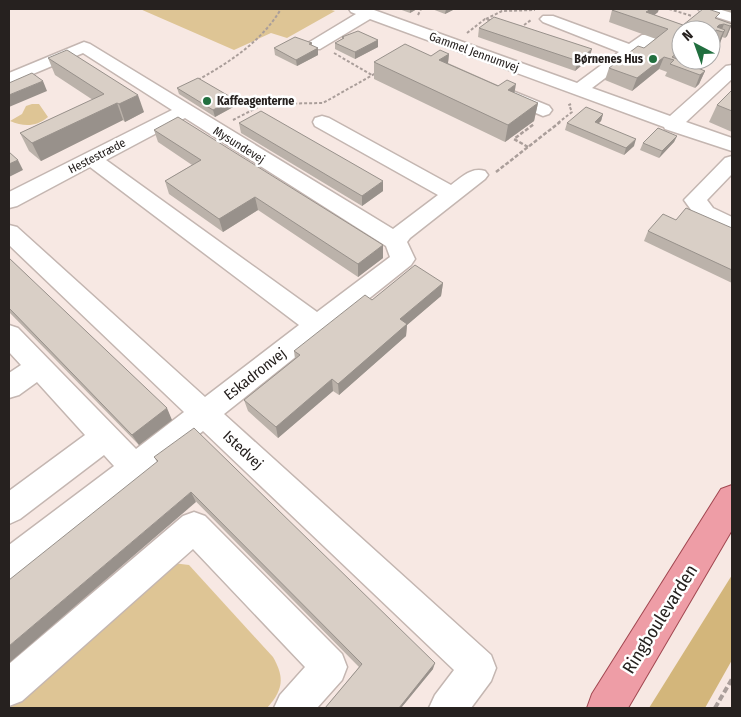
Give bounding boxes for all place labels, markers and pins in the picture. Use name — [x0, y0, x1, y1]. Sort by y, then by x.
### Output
place label: Børnenes Hus — [574, 52, 644, 66]
marker: Børnenes Hus — [647, 53, 659, 65]
place label: Kaffeagenterne — [217, 94, 294, 108]
marker: Kaffeagenterne — [201, 95, 213, 107]

